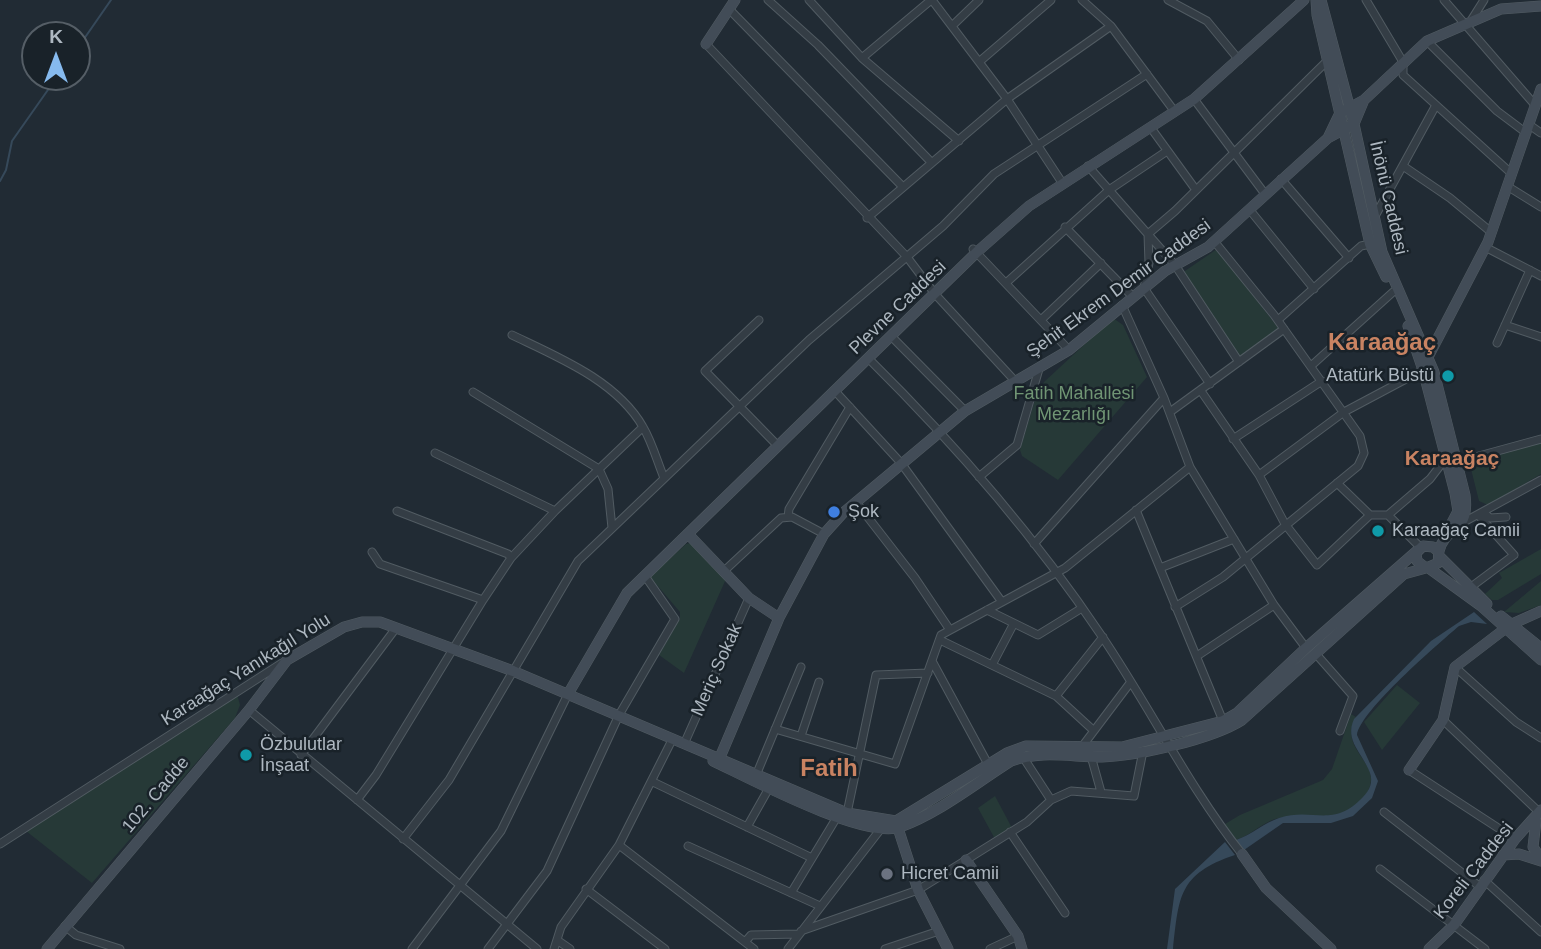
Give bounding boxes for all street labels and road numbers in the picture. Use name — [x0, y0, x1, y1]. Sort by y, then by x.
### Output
street label: İnönü Caddesi — [1364, 139, 1412, 257]
street label: Şehit Ekrem Demir Caddesi — [1023, 215, 1215, 363]
street label: Plevne Caddesi — [845, 256, 951, 360]
street label: Karaağaç Yanıkağıl Yolu — [158, 609, 334, 731]
street label: Meriç Sokak — [687, 620, 747, 720]
street label: 102. Cadde — [118, 752, 194, 838]
street label: Koreli Caddesi — [1429, 818, 1519, 924]

